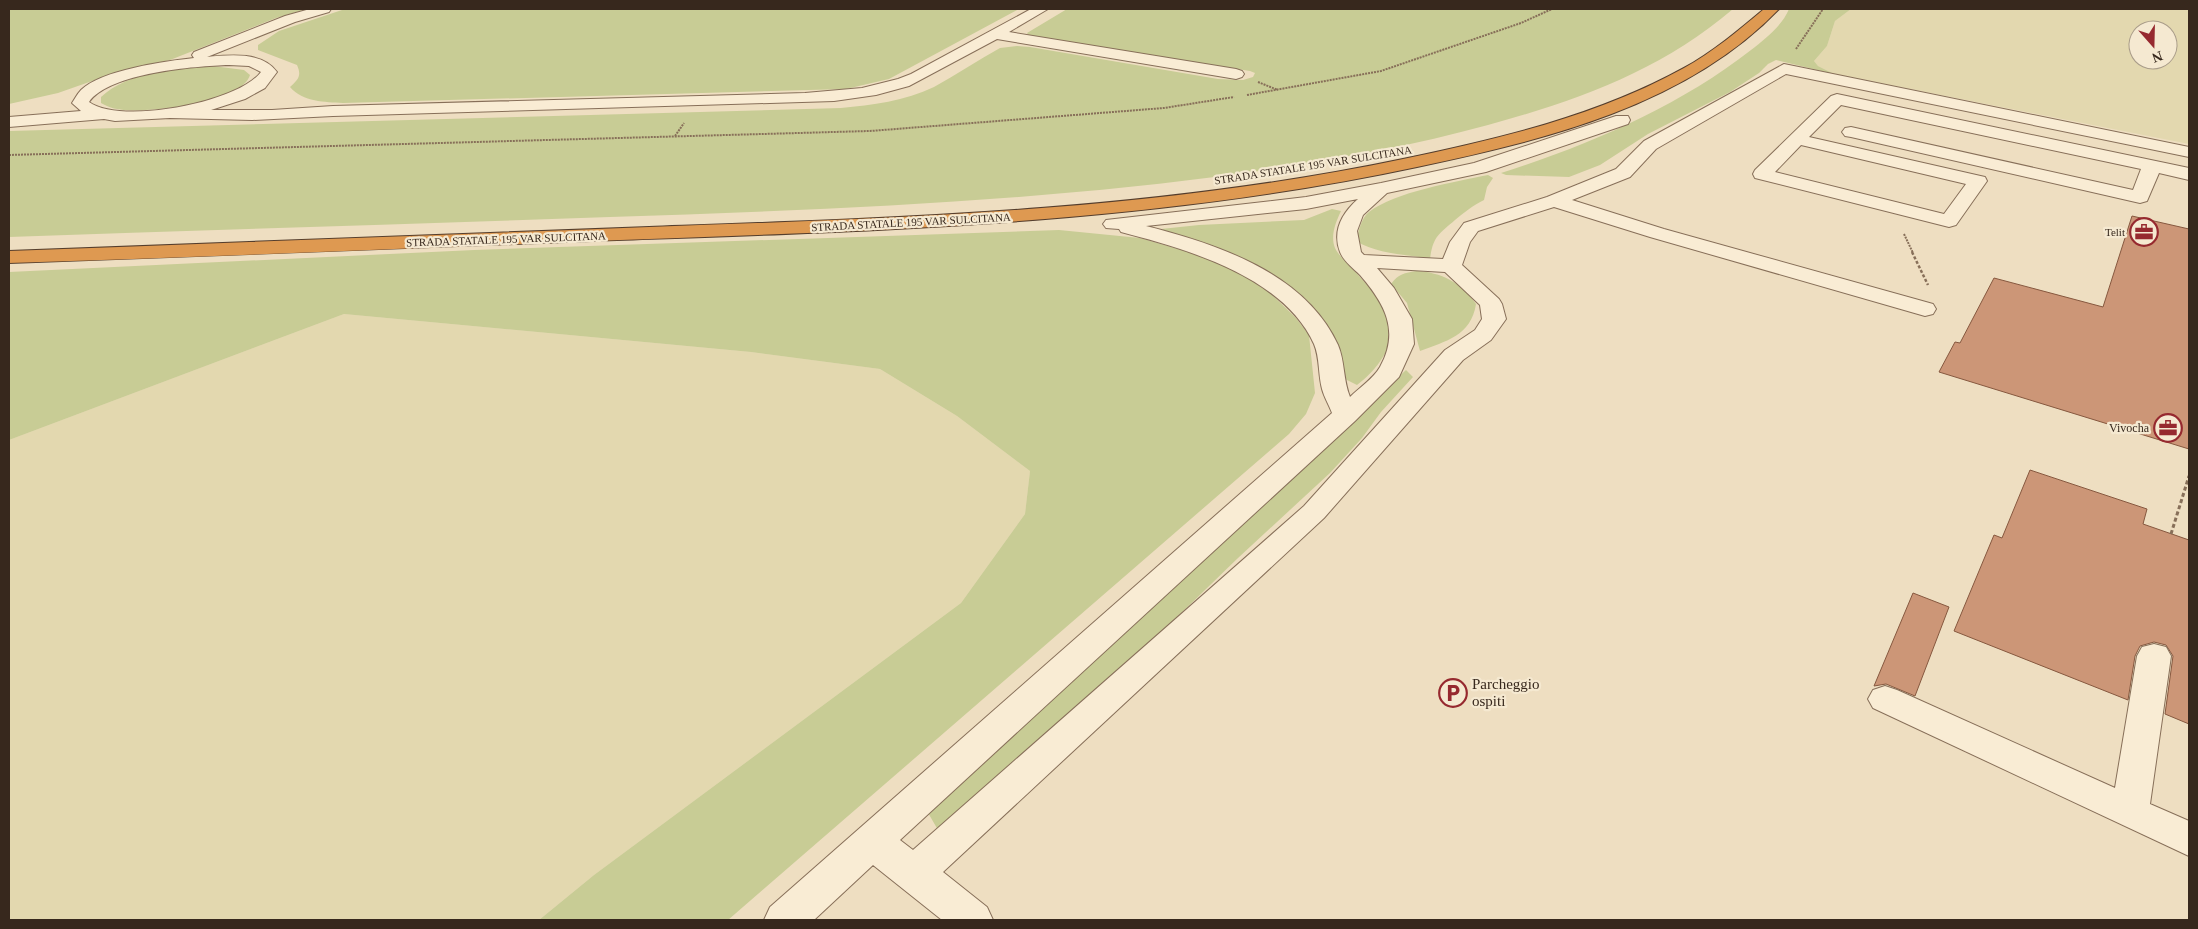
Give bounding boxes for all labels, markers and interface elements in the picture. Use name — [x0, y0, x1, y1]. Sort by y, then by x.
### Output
north arrow — [2128, 20, 2178, 70]
text: N — [2150, 48, 2165, 66]
street label: STRADA STATALE 195 VAR SULCITANA — [1213, 143, 1413, 187]
street label: STRADA STATALE 195 VAR SULCITANA — [811, 211, 1011, 233]
office icon: Telit — [2129, 217, 2159, 247]
place label: Telit — [2105, 226, 2125, 238]
street label: STRADA STATALE 195 VAR SULCITANA — [406, 230, 606, 248]
office icon: Vivocha — [2153, 413, 2183, 443]
place label: Vivocha — [2109, 421, 2150, 435]
place label: Parcheggio ospiti — [1472, 676, 1539, 709]
parking icon: Parcheggio ospiti — [1438, 678, 1468, 708]

